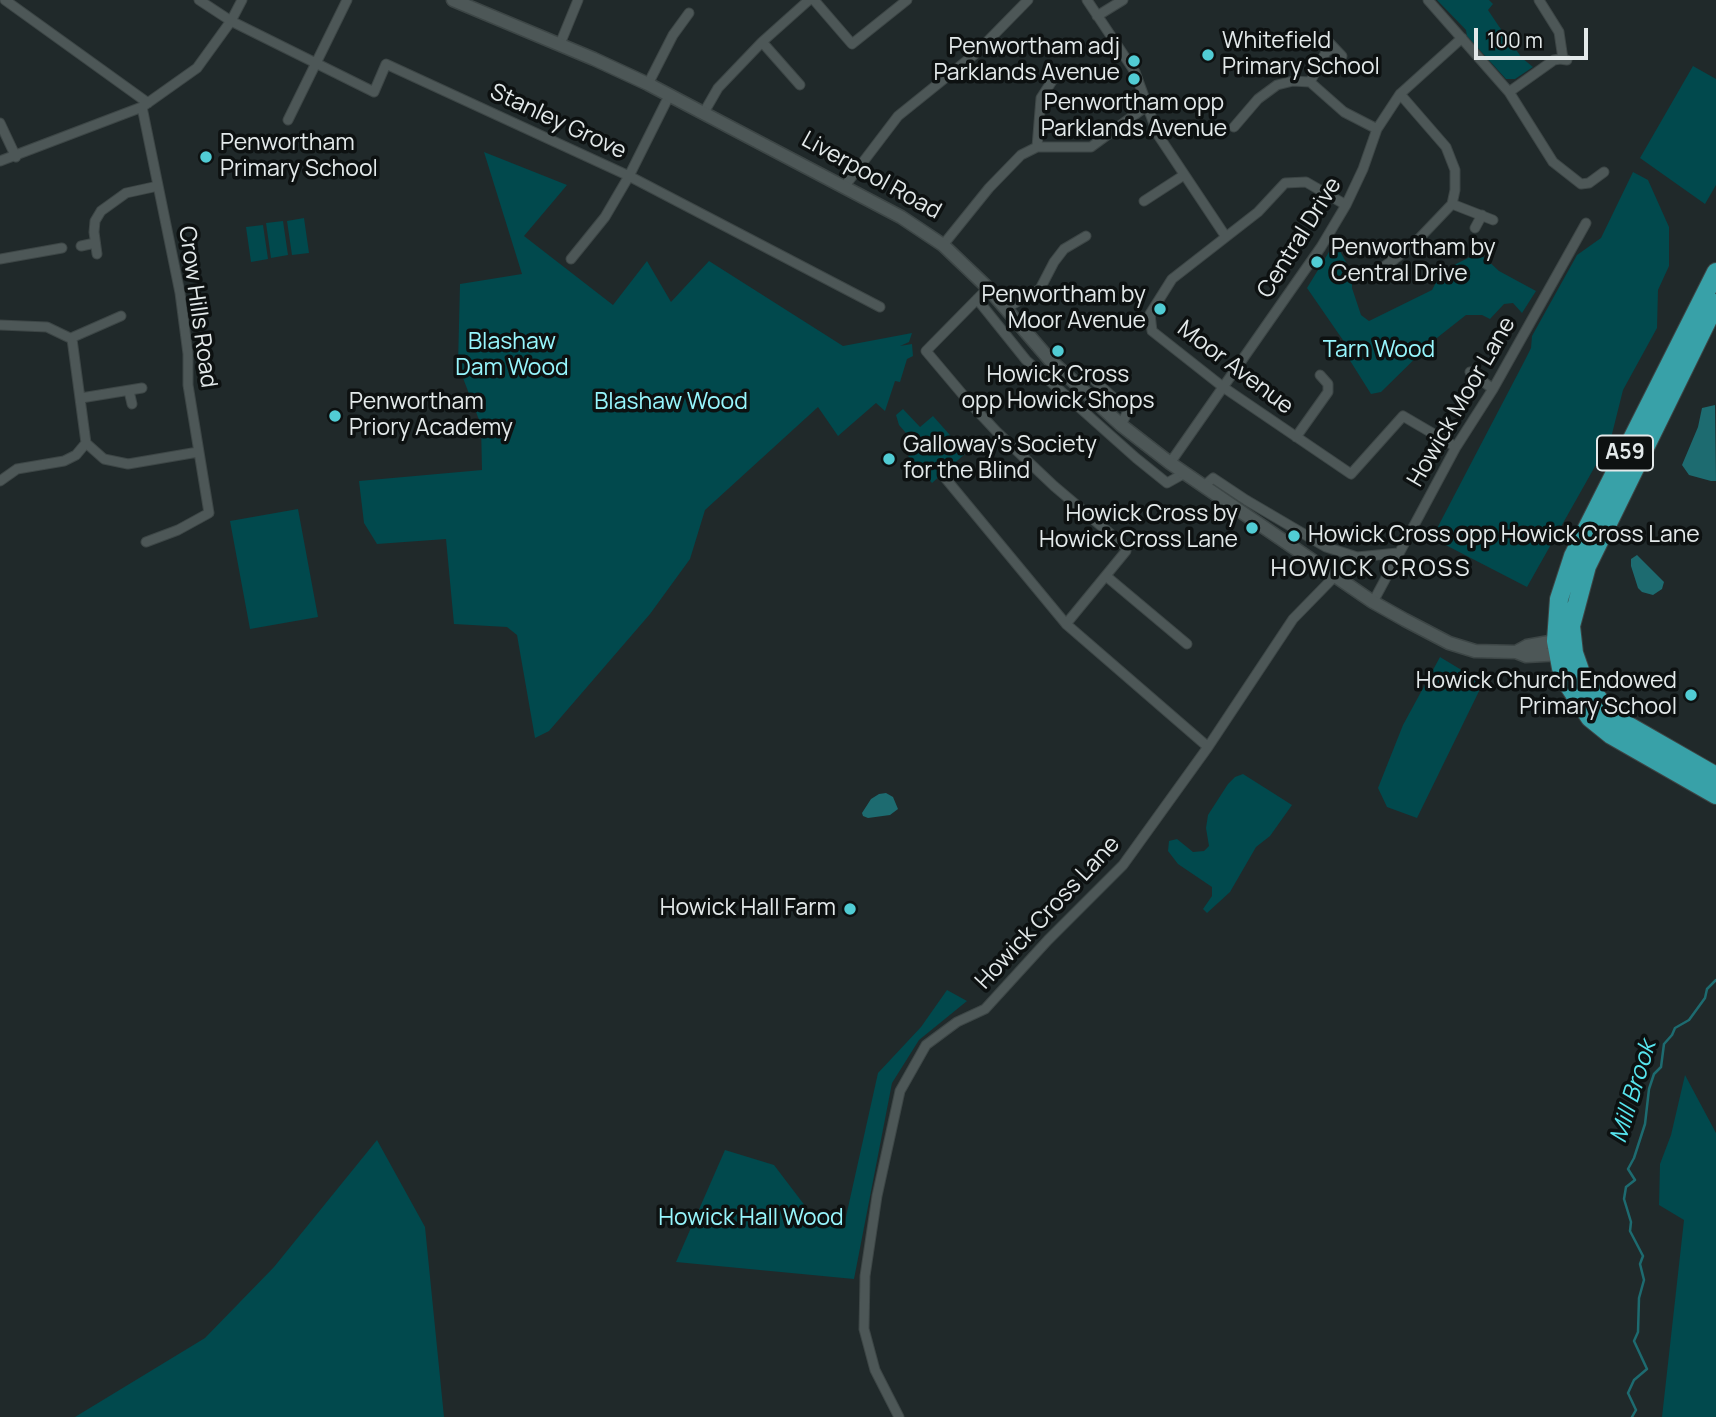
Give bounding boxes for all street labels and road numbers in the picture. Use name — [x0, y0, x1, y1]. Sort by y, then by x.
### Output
street label: Stanley Grove — [485, 78, 631, 166]
street label: Liverpool Road — [796, 126, 946, 226]
street label: Central Drive — [1252, 173, 1348, 303]
street label: Crow Hills Road — [172, 224, 222, 390]
street label: Howick Moor Lane — [1402, 312, 1522, 492]
street label: Moor Avenue — [1172, 315, 1298, 421]
road number: A59 — [1597, 435, 1653, 470]
street label: Howick Cross Lane — [970, 831, 1126, 995]

